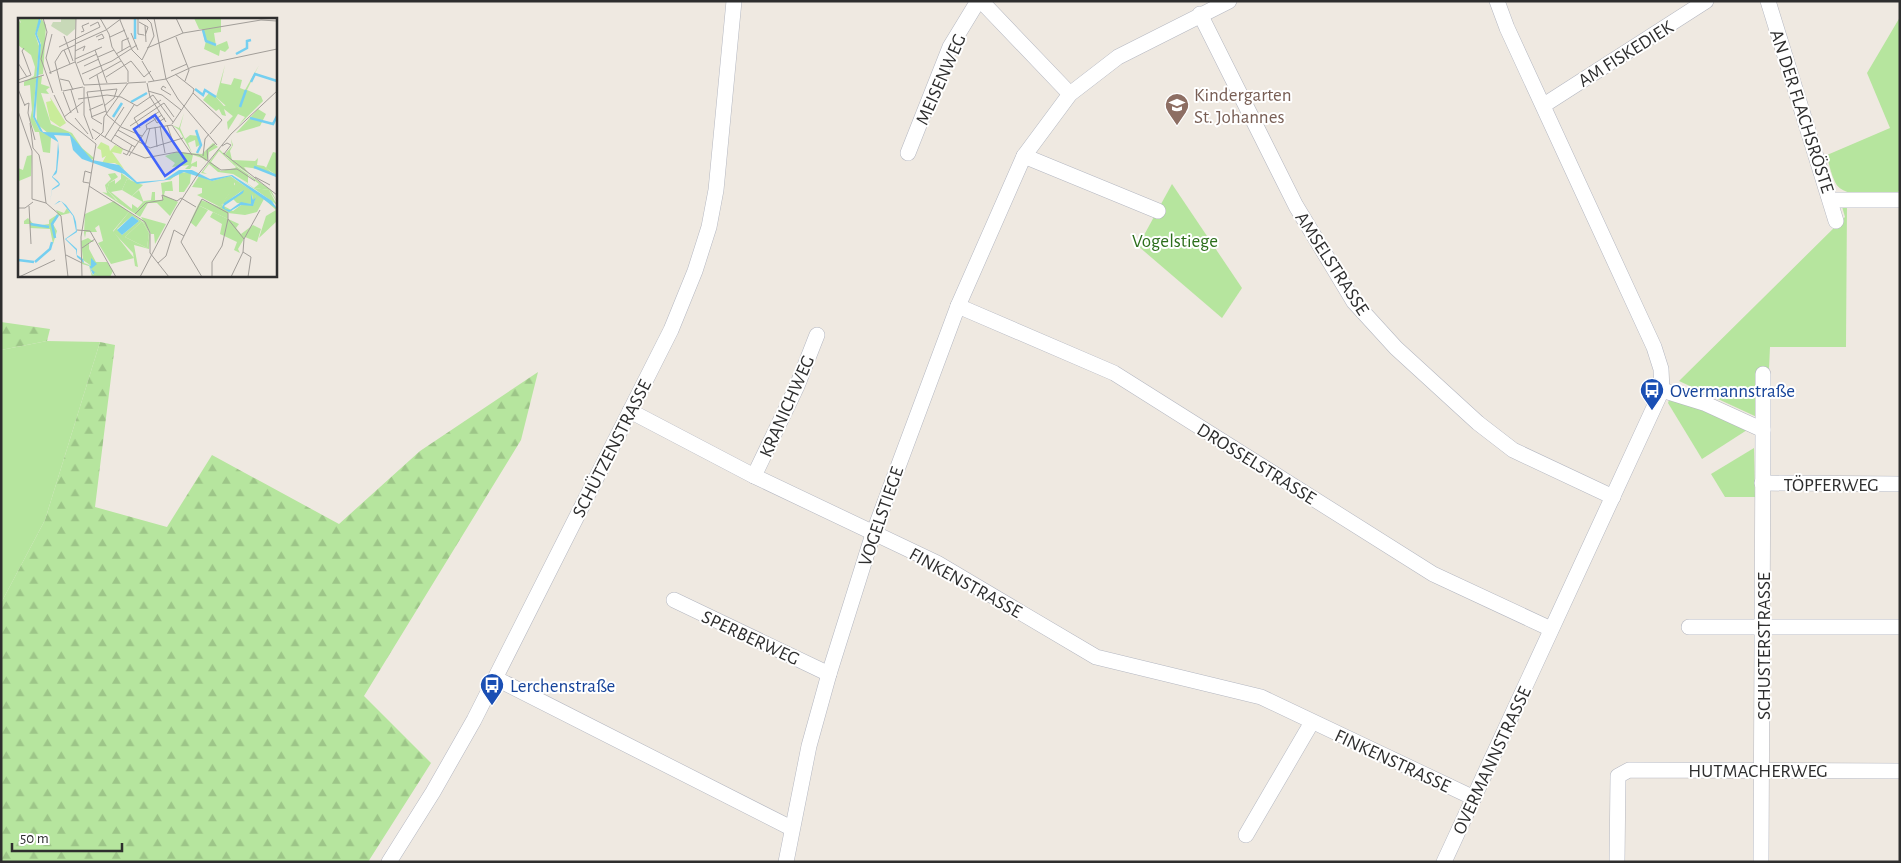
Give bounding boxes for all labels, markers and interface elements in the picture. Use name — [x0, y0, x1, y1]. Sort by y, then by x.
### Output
street label: AM FISKEDIEK — [1575, 17, 1677, 91]
inset map — [18, 18, 276, 276]
street label: AN DER FLACHSRÖSTE — [1766, 27, 1838, 195]
street label: MEISENWEG — [913, 31, 970, 128]
place label: Kindergarten St. Johannes — [1194, 86, 1292, 127]
school or university icon: Kindergarten St. Johannes — [1164, 92, 1190, 126]
street label: AMSELSTRASSE — [1291, 209, 1372, 319]
park label: Vogelstiege — [1132, 232, 1218, 251]
street label: KRANICHWEG — [756, 353, 818, 460]
street label: SCHÜTZENSTRASSE — [569, 376, 655, 521]
bus stop icon: Overmannstraße — [1639, 377, 1665, 411]
place label: Overmannstraße — [1670, 382, 1795, 401]
street label: DROSSELSTRASSE — [1193, 420, 1319, 508]
street label: VOGELSTIEGE — [856, 465, 907, 568]
street label: TÖPFERWEG — [1783, 475, 1879, 495]
street label: FINKENSTRASSE — [906, 545, 1025, 622]
street label: SCHUSTERSTRASSE — [1755, 572, 1774, 720]
street label: SPERBERWEG — [699, 608, 802, 669]
bus stop icon: Lerchenstraße — [479, 672, 505, 706]
place label: Lerchenstraße — [510, 677, 615, 696]
street label: OVERMANNSTRASSE — [1450, 684, 1535, 837]
street label: FINKENSTRASSE — [1332, 726, 1453, 796]
street label: HUTMACHERWEG — [1688, 762, 1828, 781]
scale bar — [12, 820, 122, 852]
text: 50 m — [20, 831, 49, 846]

